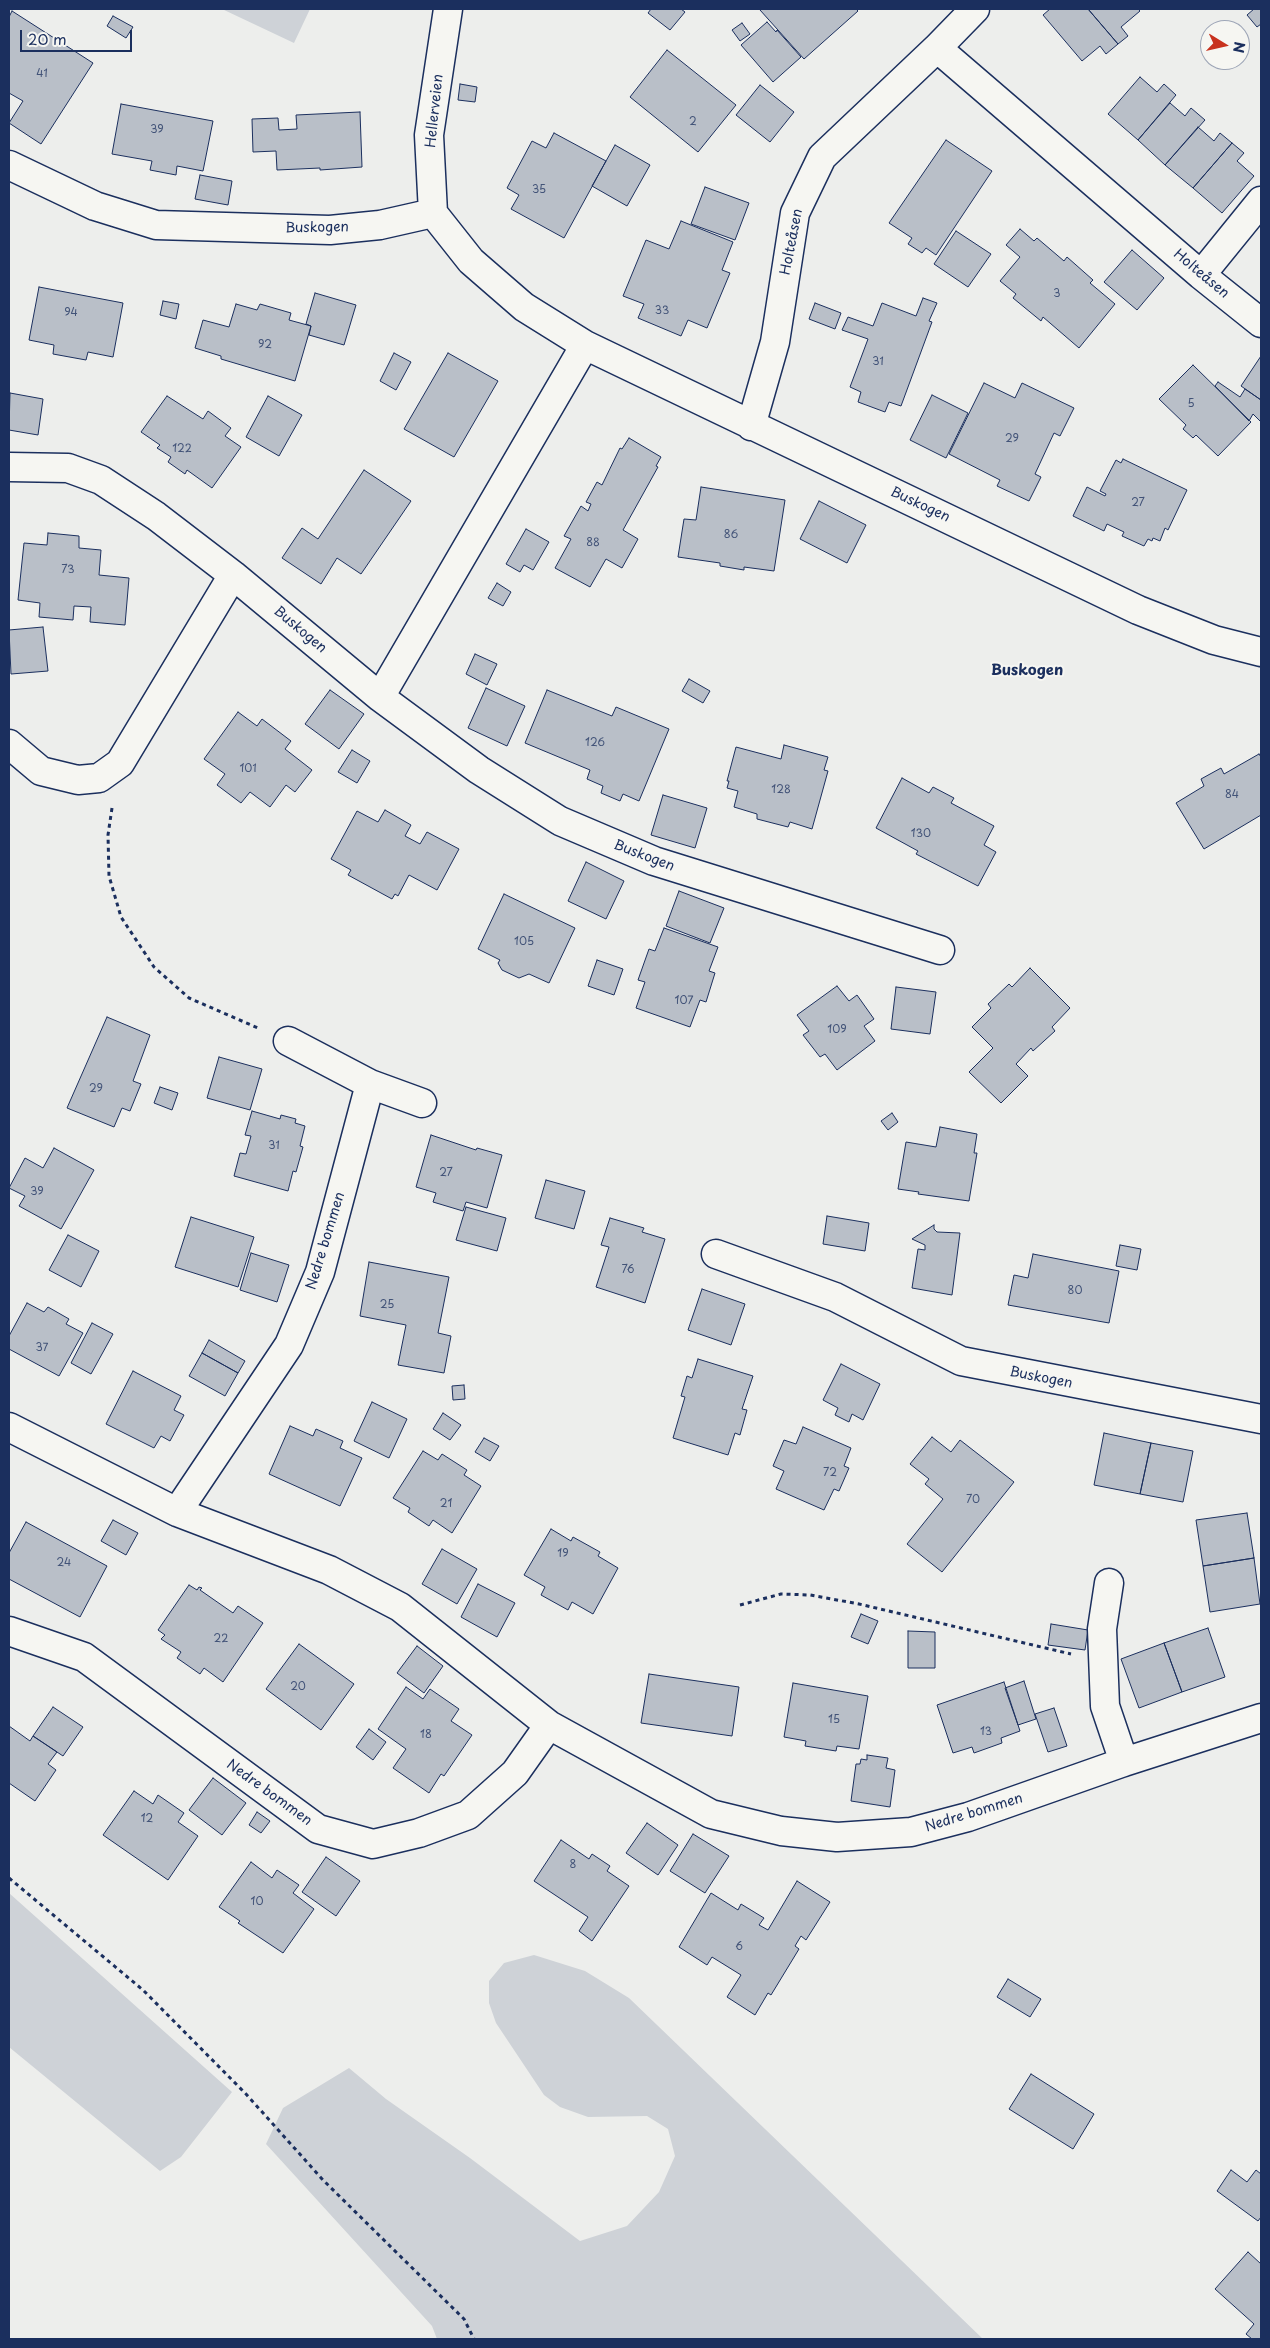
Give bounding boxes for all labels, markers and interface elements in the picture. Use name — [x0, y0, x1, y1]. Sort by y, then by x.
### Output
scale bar — [22, 20, 135, 52]
north arrow — [1200, 20, 1250, 70]
text: 20 m — [28, 27, 67, 50]
text: N — [1228, 40, 1251, 54]
house number: 41 — [36, 67, 48, 81]
street label: Hellerveien — [423, 73, 447, 149]
house number: 2 — [689, 115, 697, 129]
house number: 39 — [150, 123, 164, 137]
house number: 35 — [532, 183, 546, 197]
street label: Holteåsen — [777, 207, 807, 277]
street label: Buskogen — [285, 219, 349, 237]
street label: Holteåsen — [1170, 246, 1232, 302]
house number: 3 — [1053, 287, 1061, 301]
house number: 33 — [655, 304, 669, 318]
house number: 94 — [64, 306, 78, 320]
house number: 92 — [258, 338, 272, 352]
house number: 31 — [872, 355, 884, 369]
house number: 5 — [1187, 397, 1195, 411]
house number: 29 — [1005, 432, 1019, 446]
house number: 122 — [172, 442, 192, 456]
street label: Buskogen — [888, 484, 952, 526]
house number: 27 — [1131, 496, 1145, 510]
house number: 86 — [724, 528, 738, 542]
house number: 88 — [586, 536, 600, 550]
house number: 73 — [61, 563, 75, 577]
street label: Buskogen — [270, 603, 330, 657]
district label: Buskogen — [991, 662, 1063, 680]
house number: 126 — [585, 736, 605, 750]
house number: 101 — [239, 762, 257, 776]
house number: 128 — [771, 783, 791, 797]
house number: 84 — [1225, 788, 1239, 802]
house number: 130 — [911, 827, 931, 841]
street label: Buskogen — [611, 837, 677, 875]
house number: 105 — [514, 935, 534, 949]
house number: 107 — [675, 994, 693, 1008]
house number: 109 — [827, 1023, 847, 1037]
house number: 29 — [89, 1082, 103, 1096]
house number: 31 — [268, 1139, 280, 1153]
house number: 27 — [439, 1166, 453, 1180]
house number: 39 — [30, 1185, 44, 1199]
street label: Nedre bommen — [303, 1190, 349, 1292]
house number: 76 — [621, 1263, 635, 1277]
house number: 80 — [1068, 1284, 1082, 1298]
house number: 25 — [380, 1298, 394, 1312]
house number: 37 — [36, 1341, 48, 1355]
street label: Buskogen — [1008, 1364, 1074, 1392]
house number: 72 — [823, 1466, 837, 1480]
house number: 70 — [966, 1493, 980, 1507]
house number: 21 — [440, 1497, 452, 1511]
house number: 19 — [557, 1547, 569, 1561]
house number: 24 — [57, 1556, 71, 1570]
house number: 22 — [214, 1632, 228, 1646]
house number: 20 — [290, 1680, 306, 1694]
house number: 15 — [828, 1713, 840, 1727]
house number: 13 — [980, 1725, 992, 1739]
house number: 18 — [420, 1728, 432, 1742]
street label: Nedre bommen — [223, 1756, 315, 1830]
street label: Nedre bommen — [923, 1790, 1025, 1836]
house number: 12 — [141, 1812, 153, 1826]
house number: 8 — [570, 1858, 576, 1872]
house number: 10 — [251, 1895, 263, 1909]
house number: 6 — [735, 1940, 743, 1954]

